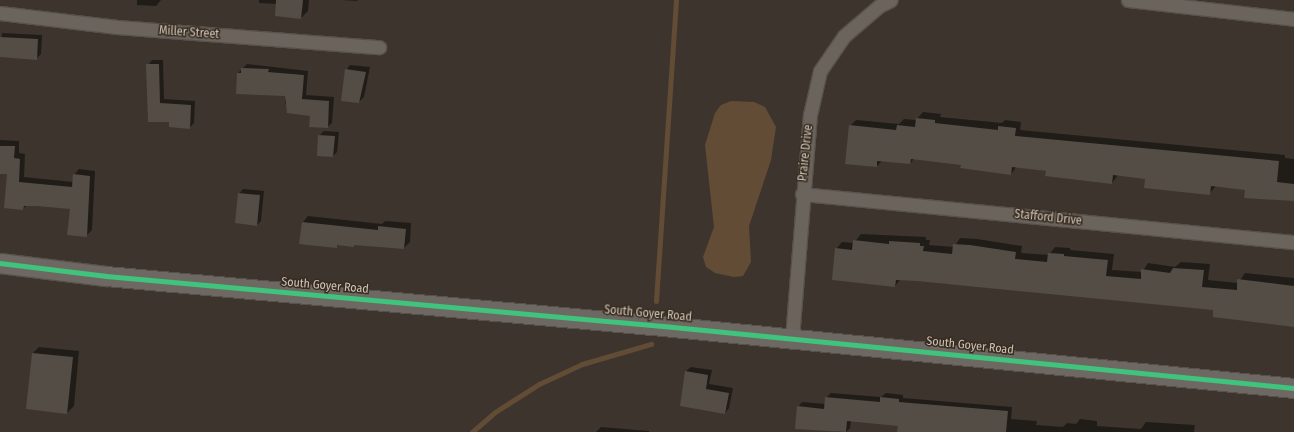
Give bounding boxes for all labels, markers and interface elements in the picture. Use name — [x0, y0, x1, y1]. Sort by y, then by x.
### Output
street label: Miller Street — [158, 24, 220, 42]
street label: Praire Drive — [796, 124, 816, 182]
street label: Stafford Drive — [1014, 207, 1082, 229]
street label: South Goyer Road — [281, 275, 369, 297]
street label: South Goyer Road — [604, 303, 692, 325]
street label: South Goyer Road — [926, 334, 1014, 358]

